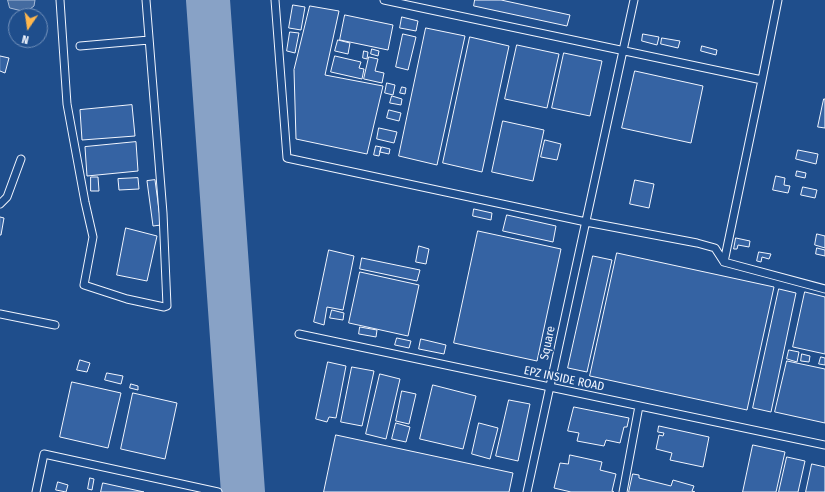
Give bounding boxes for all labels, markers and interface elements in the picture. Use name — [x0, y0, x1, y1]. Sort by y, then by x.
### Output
north arrow — [8, 8, 48, 48]
text: N — [21, 32, 30, 46]
street label: Square — [537, 325, 559, 361]
street label: EPZ INSIDE ROAD — [522, 363, 606, 395]

